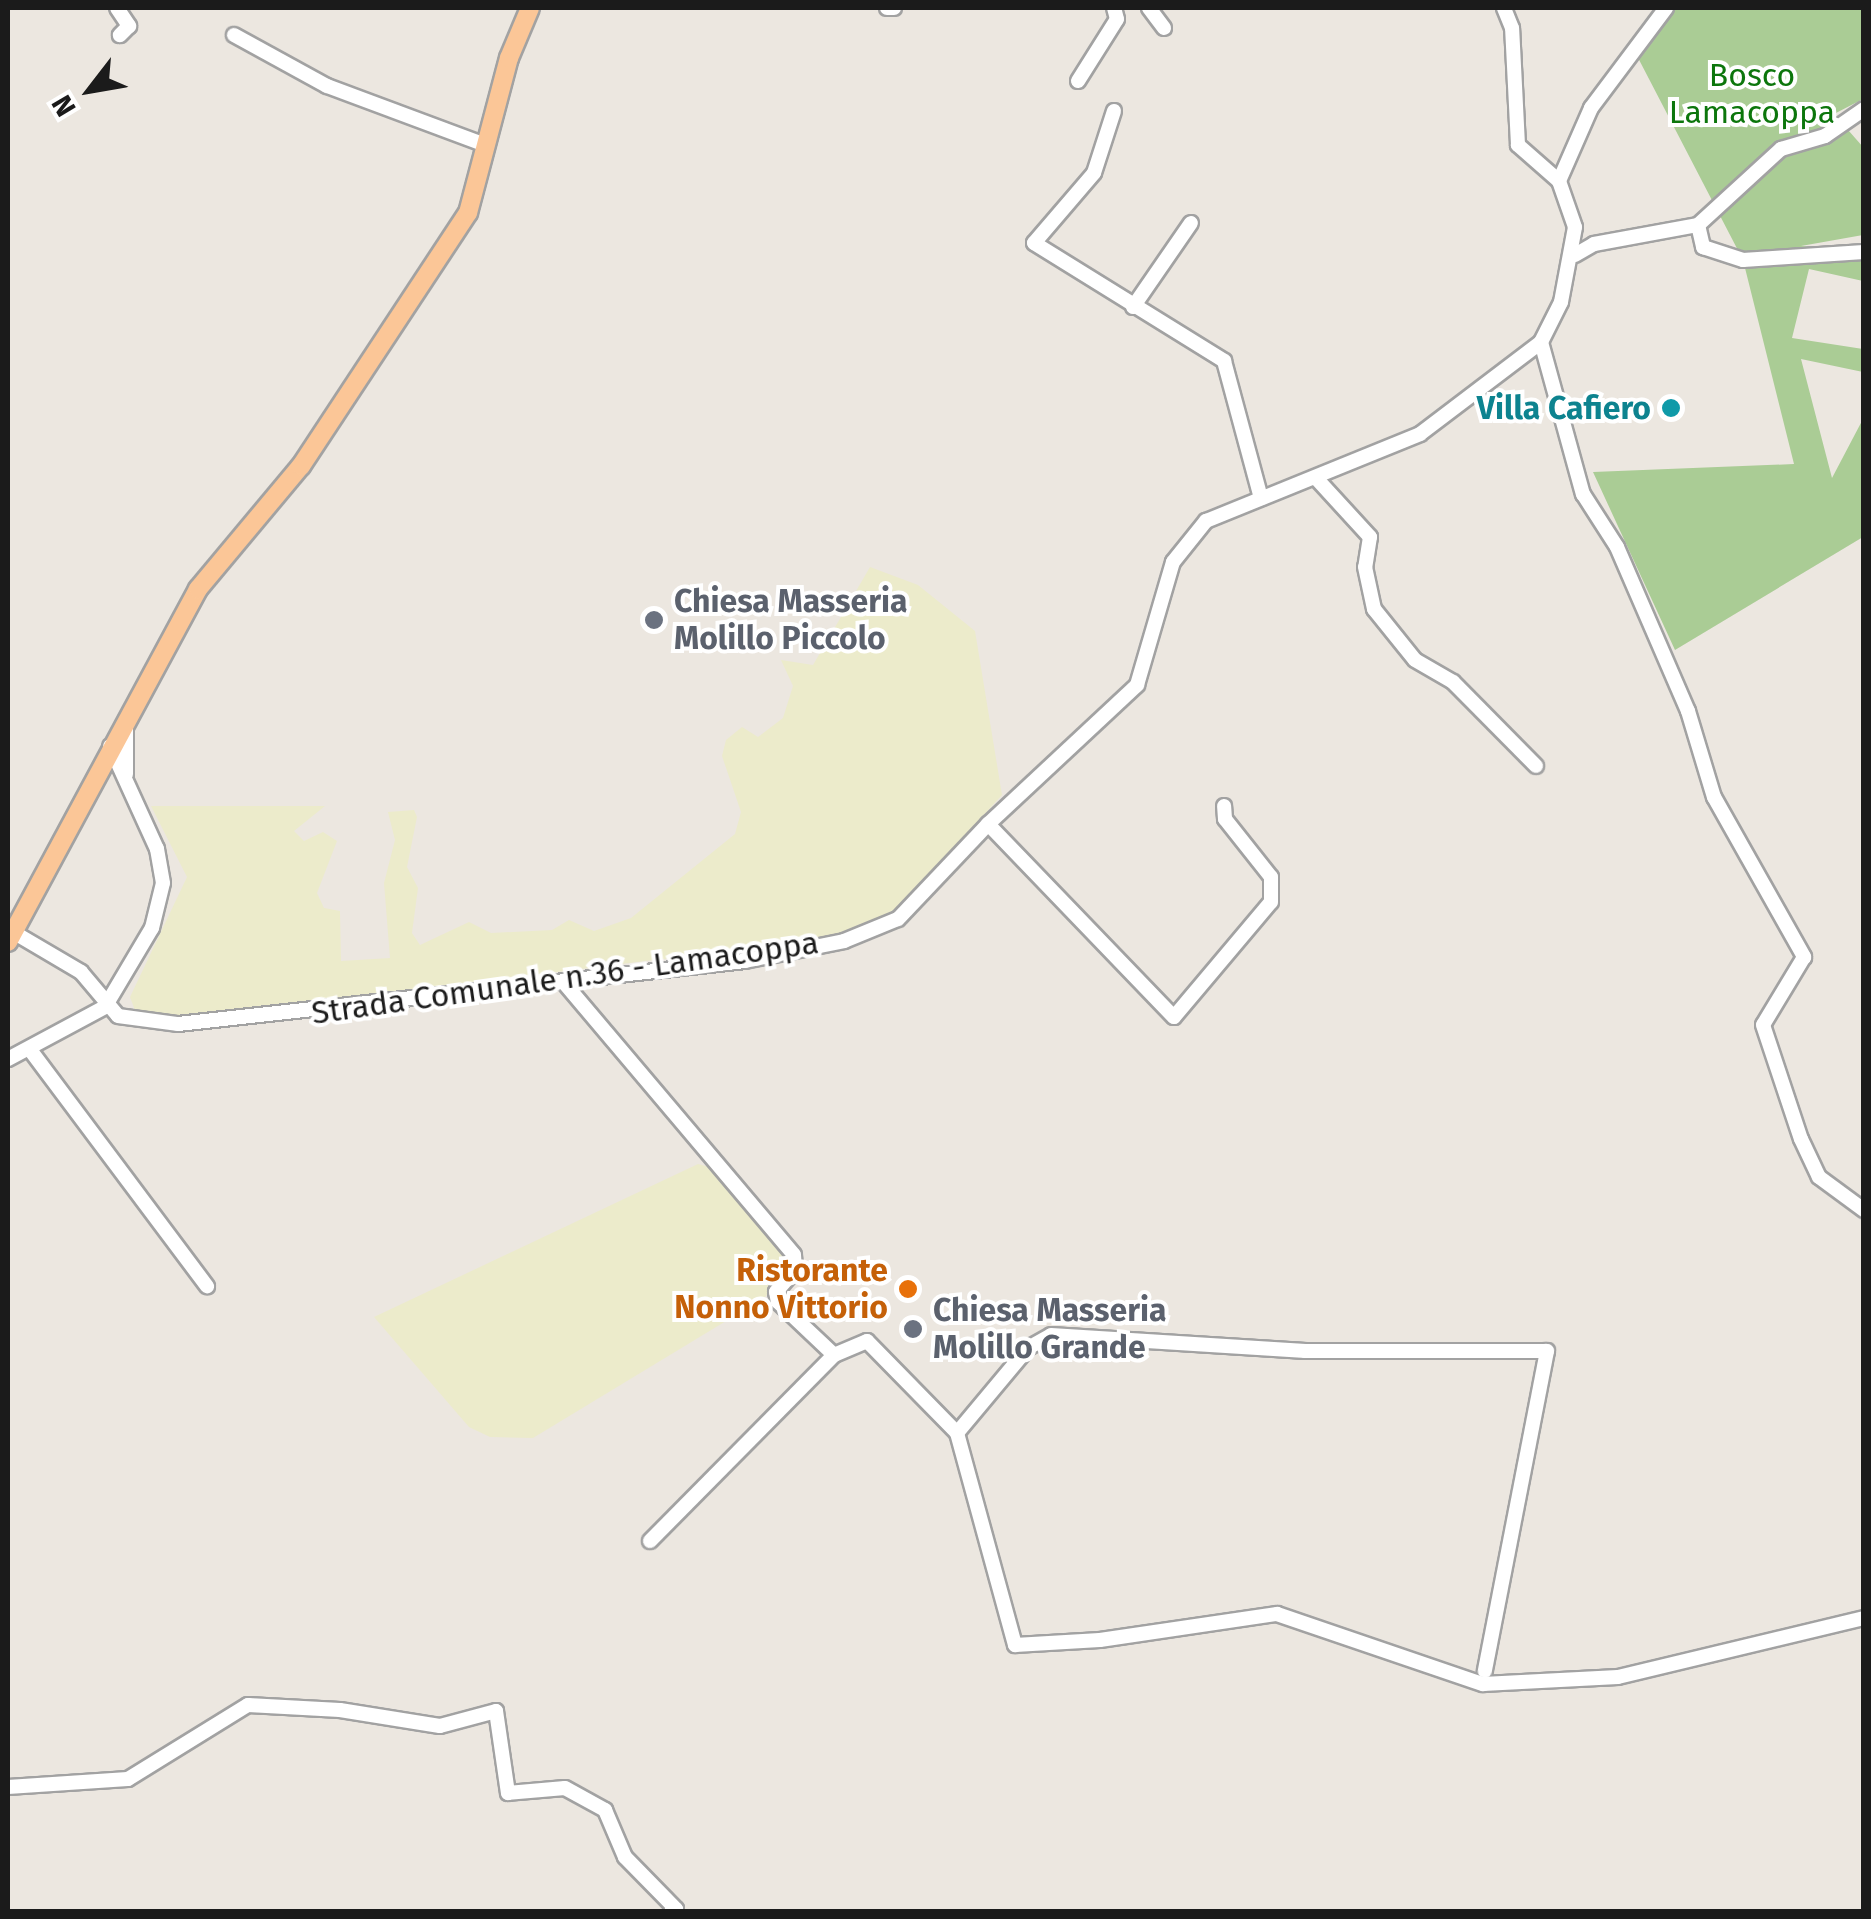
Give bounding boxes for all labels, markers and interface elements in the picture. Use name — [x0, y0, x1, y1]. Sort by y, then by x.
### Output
north arrow — [40, 40, 140, 140]
park label: Bosco Lamacoppa — [1669, 57, 1835, 132]
text: N — [45, 89, 83, 122]
place label: Villa Cafiero — [1477, 389, 1651, 427]
marker: Villa Cafiero — [1660, 397, 1682, 419]
place label: Chiesa Masseria Molillo Piccolo — [674, 583, 908, 658]
marker: Chiesa Masseria Molillo Piccolo — [643, 609, 665, 631]
street label: Strada Comunale n.36 - Lamacoppa — [309, 923, 821, 1033]
place label: Ristorante Nonno Vittorio — [674, 1252, 888, 1327]
marker: Ristorante Nonno Vittorio — [897, 1278, 919, 1300]
place label: Chiesa Masseria Molillo Grande — [933, 1292, 1167, 1367]
marker: Chiesa Masseria Molillo Grande — [902, 1318, 924, 1340]

